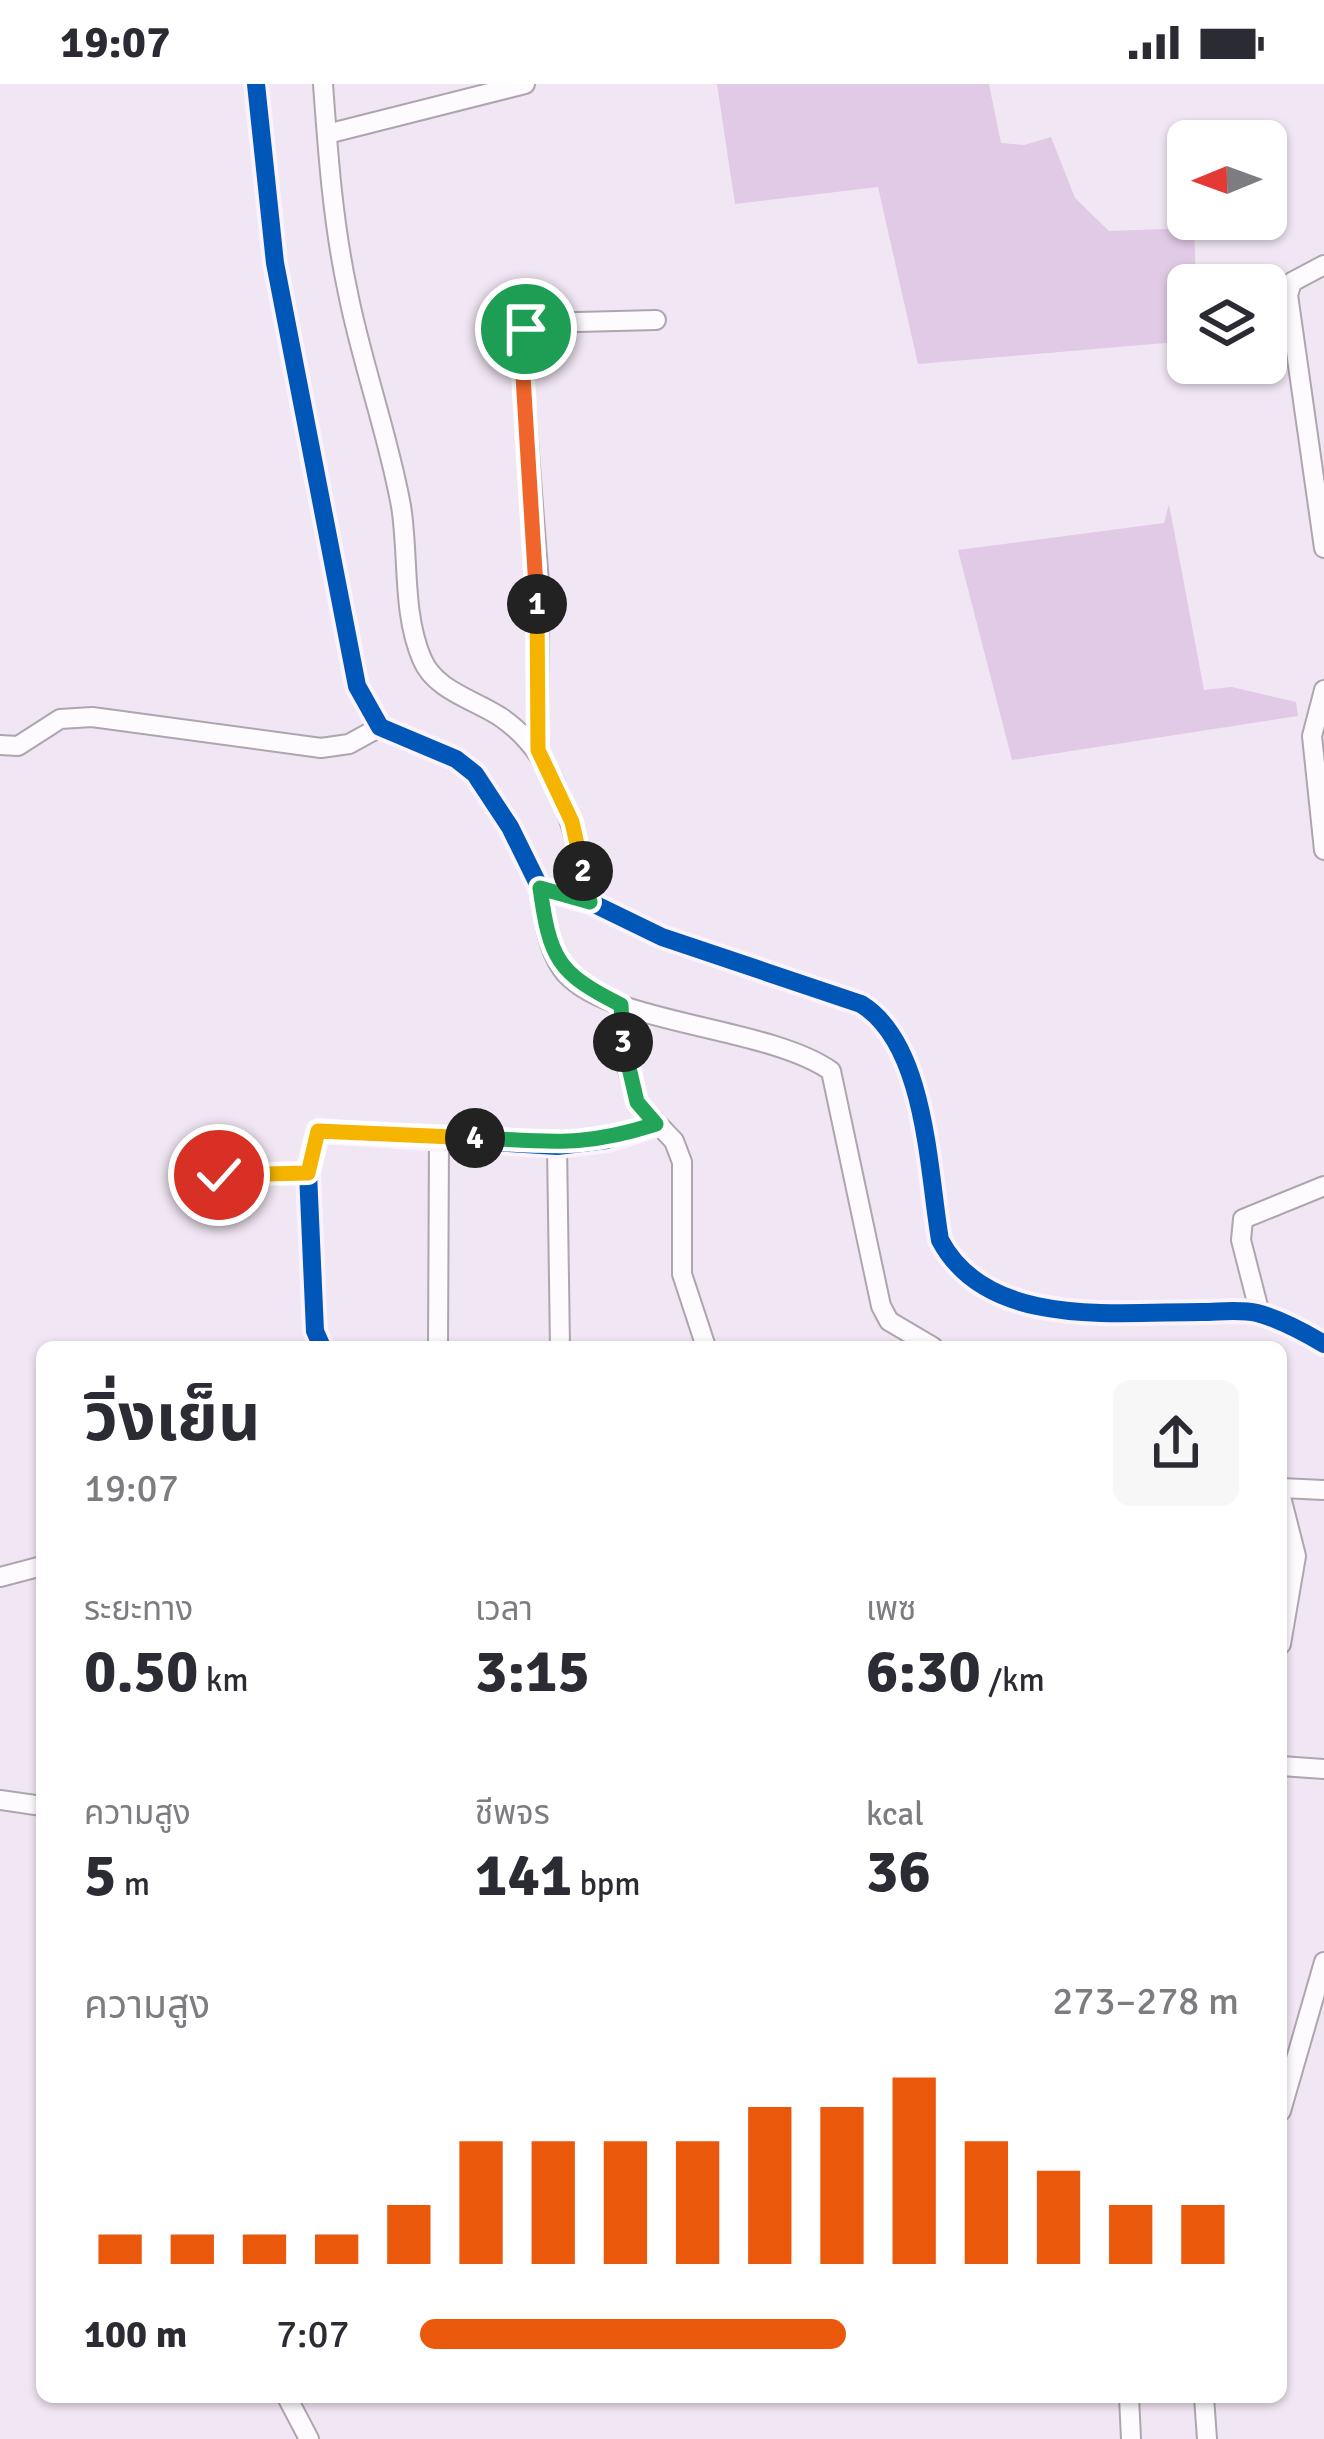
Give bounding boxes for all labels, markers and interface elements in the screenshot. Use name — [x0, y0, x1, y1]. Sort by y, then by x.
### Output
text: 19:07 — [60, 15, 170, 70]
north arrow — [1167, 120, 1287, 240]
map controls — [1167, 120, 1287, 384]
button: layers — [1167, 264, 1287, 384]
pin — [475, 278, 577, 380]
icon: arrive — [493, 296, 559, 362]
pin: 1 — [507, 574, 567, 634]
text: 1 — [528, 583, 546, 624]
pin: 2 — [553, 841, 613, 901]
text: 2 — [574, 850, 592, 891]
pin: 3 — [593, 1012, 653, 1072]
text: 3 — [614, 1021, 632, 1062]
pin: 4 — [445, 1108, 505, 1168]
text: 4 — [466, 1117, 484, 1158]
pin — [168, 1124, 270, 1226]
icon: check — [186, 1142, 252, 1208]
text: วิ่งเย็น — [84, 1378, 261, 1459]
button: share — [1113, 1380, 1239, 1506]
text: 19:07 — [84, 1464, 179, 1512]
text: ระยะทาง — [84, 1589, 193, 1630]
text: เวลา — [475, 1589, 533, 1630]
text: เพซ — [866, 1589, 916, 1630]
text: 0.50 — [84, 1635, 198, 1709]
text: 3:15 — [475, 1635, 590, 1709]
text: 6:30 — [866, 1635, 981, 1709]
text: km — [198, 1660, 249, 1701]
text: /km — [981, 1660, 1045, 1701]
text: ความสูง — [84, 1793, 191, 1834]
text: ชีพจร — [475, 1793, 550, 1834]
text: kcal — [866, 1794, 924, 1835]
text: 36 — [866, 1835, 931, 1909]
text: 5 — [84, 1839, 116, 1913]
text: 141 — [475, 1839, 572, 1913]
text: m — [116, 1864, 150, 1905]
text: bpm — [572, 1864, 641, 1905]
text: 273–278 m — [1052, 1977, 1239, 2025]
text: ความสูง — [84, 1981, 210, 2029]
text: 100 m — [84, 2310, 187, 2358]
text: 7:07 — [276, 2310, 350, 2358]

